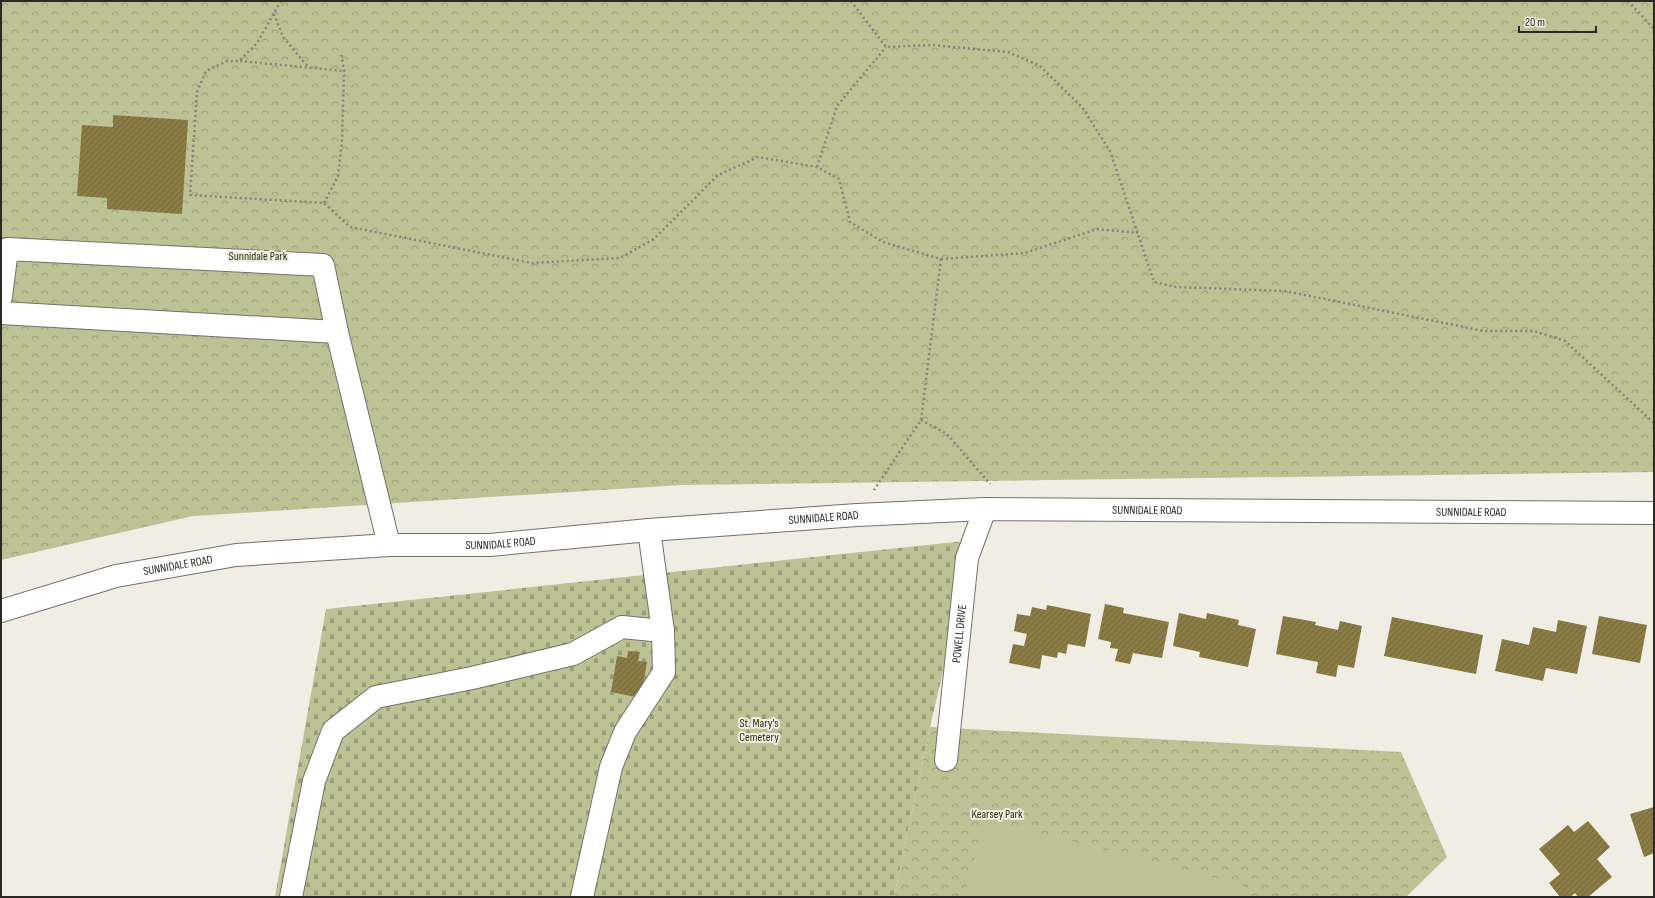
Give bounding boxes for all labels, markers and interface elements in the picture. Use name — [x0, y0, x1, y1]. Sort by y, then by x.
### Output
scale bar — [1519, 8, 1596, 34]
text: 20 m — [1525, 15, 1545, 30]
park label: Sunnidale Park — [229, 249, 288, 264]
street label: SUNNIDALE ROAD — [1112, 502, 1183, 518]
street label: SUNNIDALE ROAD — [1436, 504, 1507, 520]
street label: SUNNIDALE ROAD — [788, 507, 859, 527]
street label: SUNNIDALE ROAD — [465, 533, 536, 553]
street label: SUNNIDALE ROAD — [142, 552, 214, 579]
street label: POWELL DRIVE — [949, 604, 970, 664]
park label: St. Mary's Cemetery — [739, 716, 779, 745]
park label: Kearsey Park — [971, 807, 1023, 822]

